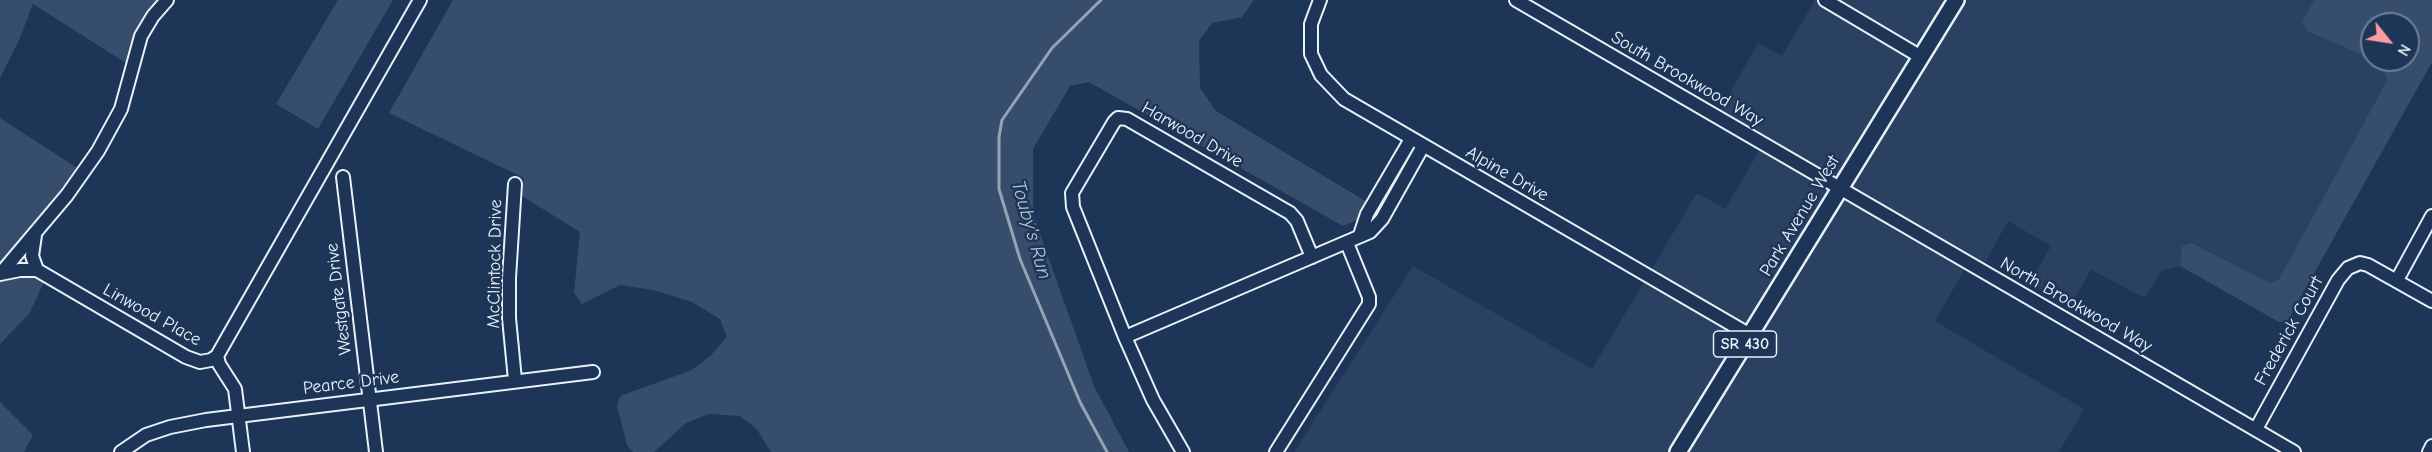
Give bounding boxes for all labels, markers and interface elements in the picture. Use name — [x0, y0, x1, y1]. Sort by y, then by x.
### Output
north arrow — [2360, 12, 2420, 72]
street label: South Brookwood Way — [1607, 27, 1767, 131]
text: N — [2393, 41, 2414, 59]
street label: Harwood Drive — [1138, 97, 1246, 173]
street label: Alpine Drive — [1462, 142, 1552, 206]
street label: Park Avenue West — [1755, 152, 1845, 280]
water label: Touby's Run — [1005, 178, 1057, 282]
street label: McClintock Drive — [483, 199, 507, 329]
street label: Westgate Drive — [321, 242, 357, 356]
street label: North Brookwood Way — [1996, 253, 2156, 357]
street label: Frederick Court — [2250, 273, 2328, 389]
street label: Linwood Place — [99, 279, 205, 351]
road number: SR 430 — [1714, 331, 1776, 357]
street label: Pearce Drive — [302, 366, 400, 400]

